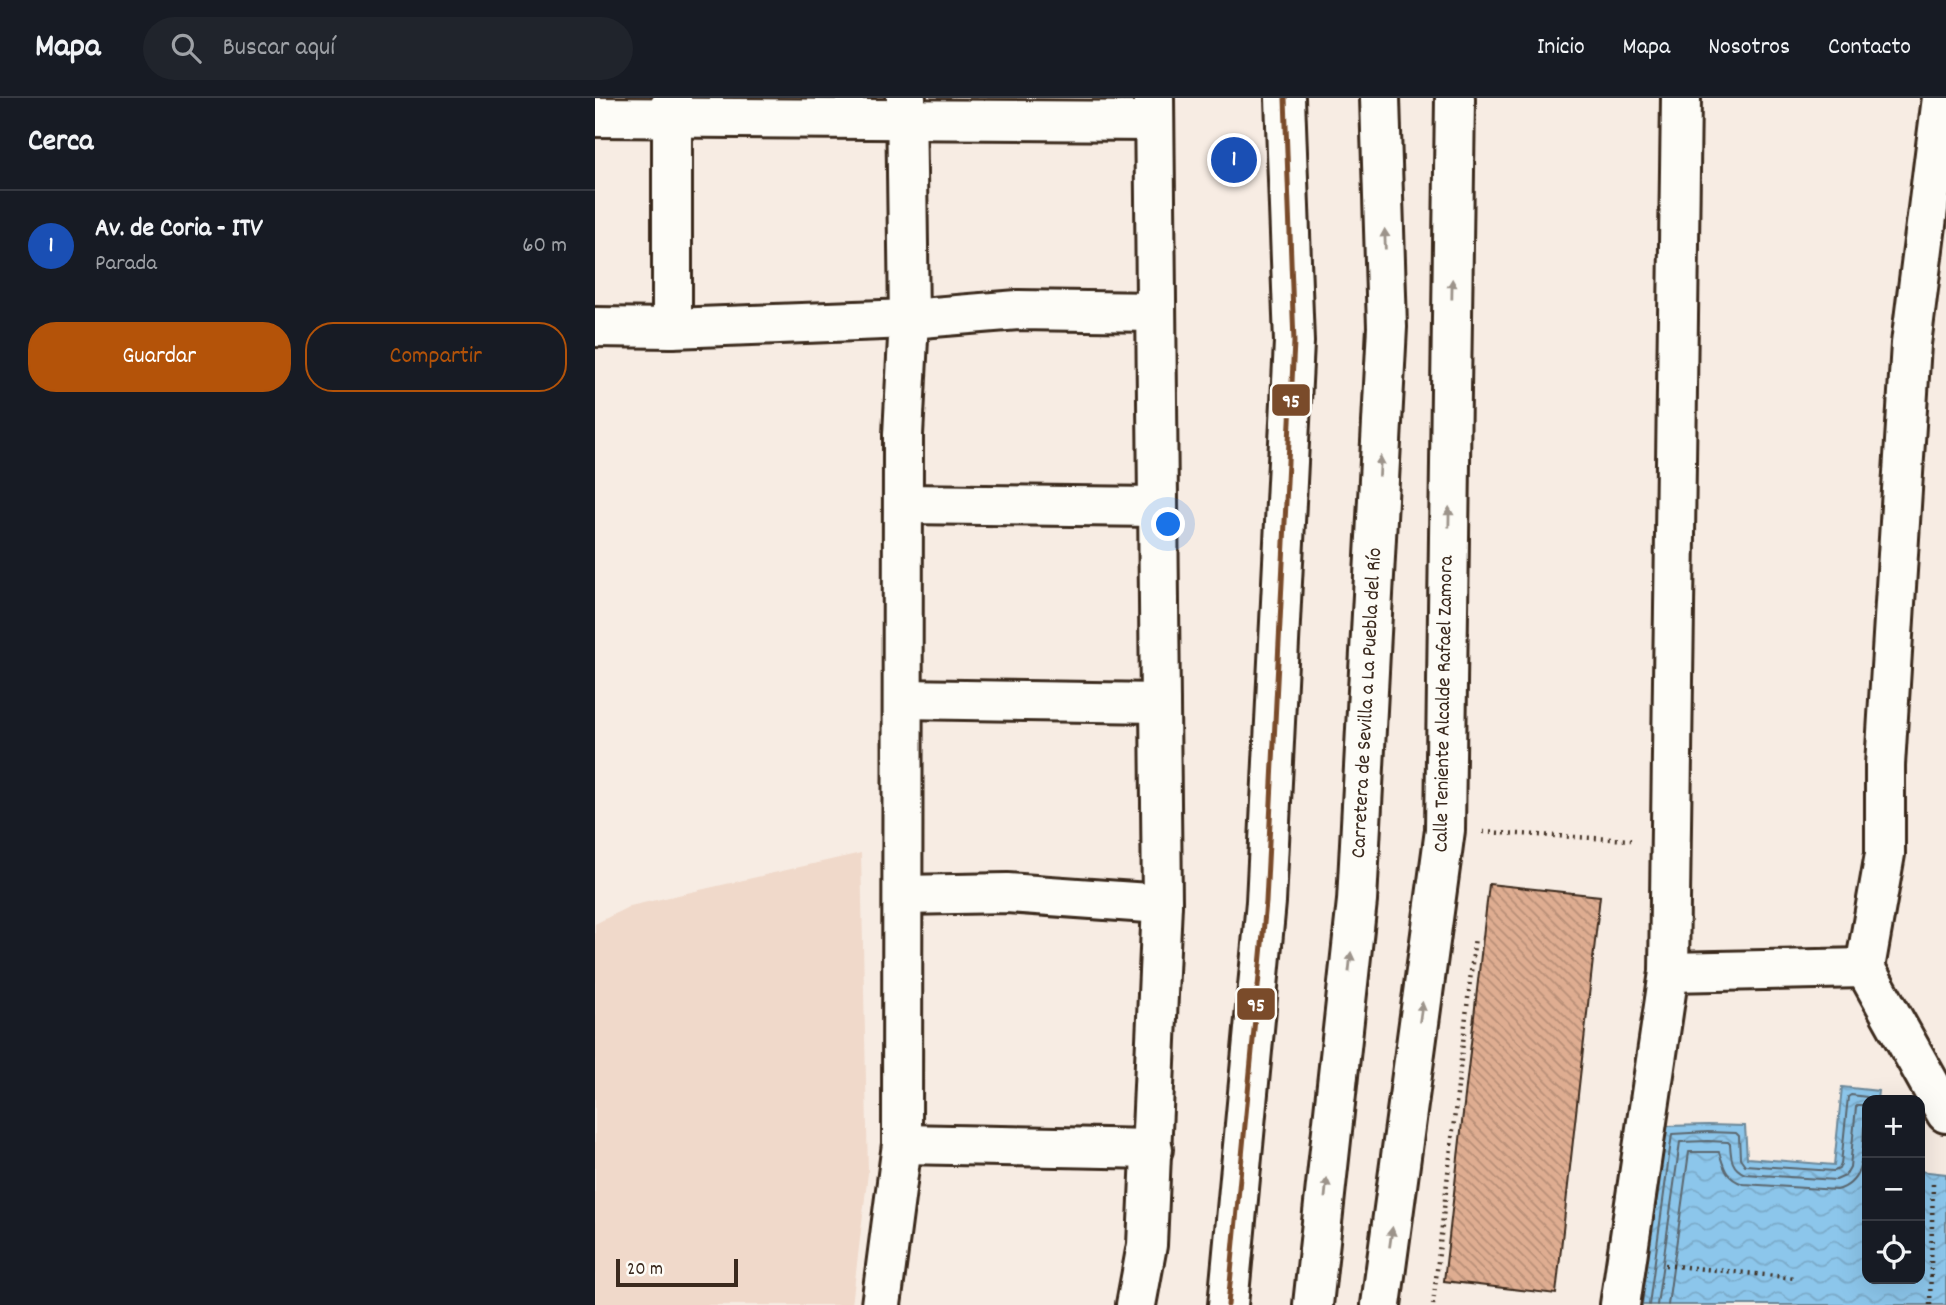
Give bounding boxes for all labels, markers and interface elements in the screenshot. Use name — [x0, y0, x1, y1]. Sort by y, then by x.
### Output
search box — [143, 17, 633, 80]
text: Mapa — [35, 25, 101, 72]
icon: search — [167, 29, 205, 67]
text: Buscar aquí — [223, 30, 335, 67]
text: Inicio — [1537, 31, 1585, 65]
text: Mapa — [1623, 31, 1670, 65]
text: Nosotros — [1708, 31, 1790, 65]
text: Contacto — [1828, 31, 1911, 65]
text: Cerca — [28, 122, 93, 165]
pin: 1 — [1211, 134, 1257, 186]
text: Av. de Coria - ITV — [95, 211, 263, 248]
one-way arrow — [1379, 228, 1390, 250]
text: 1 — [48, 230, 54, 263]
text: 60 m — [522, 230, 567, 263]
text: Parada — [95, 248, 157, 281]
one-way arrow — [1446, 278, 1458, 300]
button: Guardar — [28, 322, 291, 392]
button: Compartir — [305, 322, 567, 392]
line badge: 95 — [1271, 383, 1311, 417]
text: 95 — [1282, 390, 1300, 417]
one-way arrow — [1375, 455, 1386, 477]
one-way arrow — [1443, 505, 1455, 527]
your location — [1151, 507, 1185, 541]
street label: Carretera de Sevilla a La Puebla del Río — [1345, 547, 1391, 859]
street label: Calle Teniente Alcalde Rafael Zamora — [1427, 554, 1463, 853]
one-way arrow — [1345, 951, 1356, 973]
line badge: 95 — [1236, 987, 1276, 1021]
text: 95 — [1247, 994, 1265, 1021]
one-way arrow — [1416, 1001, 1427, 1023]
map controls — [1862, 1095, 1925, 1284]
button: + — [1862, 1095, 1925, 1158]
button: − — [1862, 1158, 1925, 1221]
one-way arrow — [1320, 1177, 1331, 1199]
button: locate — [1862, 1221, 1925, 1284]
one-way arrow — [1385, 1226, 1396, 1248]
scale bar — [616, 1256, 739, 1288]
text: 20 m — [627, 1257, 663, 1284]

